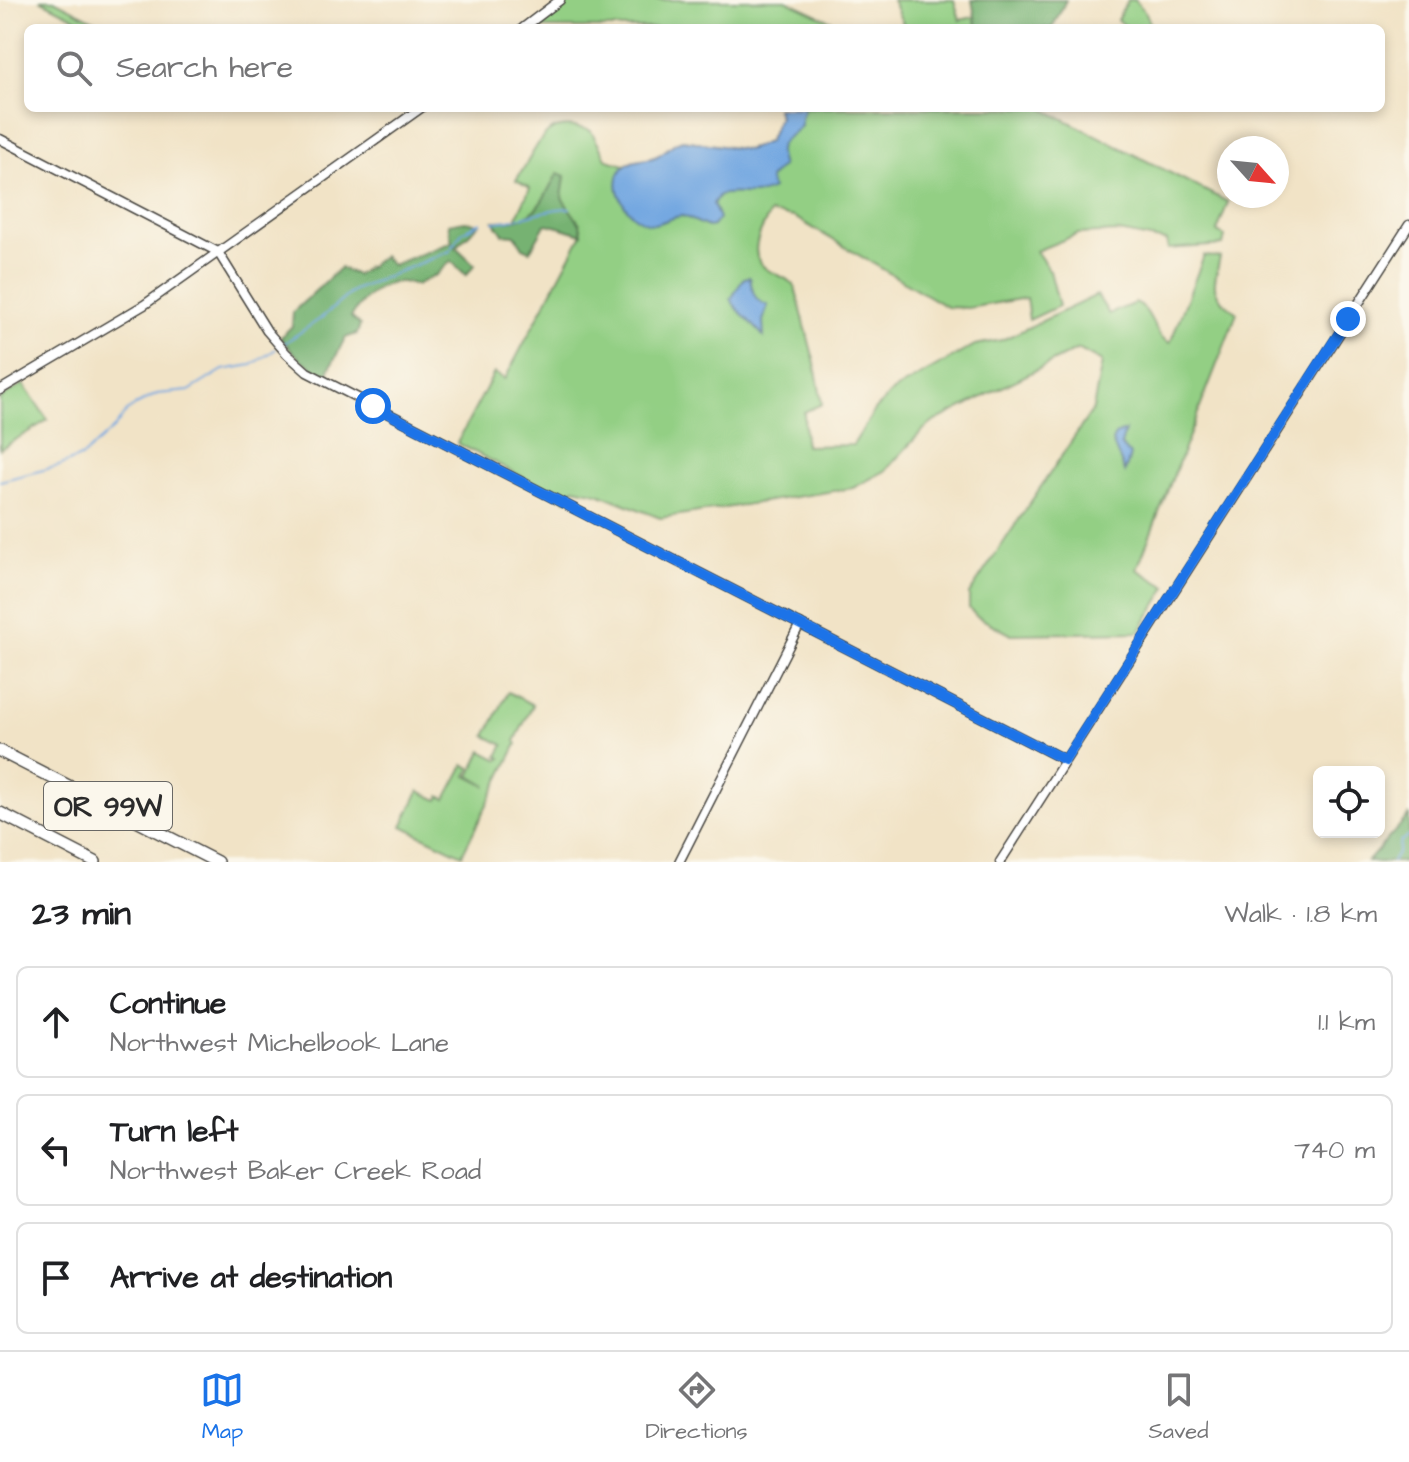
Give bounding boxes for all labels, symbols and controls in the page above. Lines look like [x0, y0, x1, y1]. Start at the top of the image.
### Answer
search box [24, 24, 1385, 112]
icon: search [52, 46, 96, 90]
text: Search here [116, 47, 293, 89]
north arrow [1217, 136, 1289, 208]
route end [1330, 301, 1366, 337]
route start [355, 388, 391, 424]
map controls [1313, 766, 1385, 838]
button: locate [1313, 766, 1385, 838]
road number: OR 99W [44, 782, 172, 830]
text: 23 min [32, 890, 131, 938]
text: Walk · 1.8 km [1224, 896, 1377, 932]
text: Continue [110, 983, 226, 1025]
icon: ahead [34, 1000, 78, 1044]
text: 1.1 km [1318, 1004, 1375, 1040]
text: Northwest Michelbook Lane [110, 1025, 449, 1061]
text: Turn left [110, 1111, 238, 1153]
icon: left [34, 1128, 78, 1172]
text: 740 m [1294, 1132, 1375, 1168]
text: Northwest Baker Creek Road [110, 1153, 481, 1189]
icon: arrive [34, 1256, 78, 1300]
text: Arrive at destination [110, 1257, 392, 1299]
tab: Map [200, 1368, 244, 1447]
tab: Directions [645, 1368, 748, 1447]
tab: Saved [1149, 1368, 1209, 1447]

